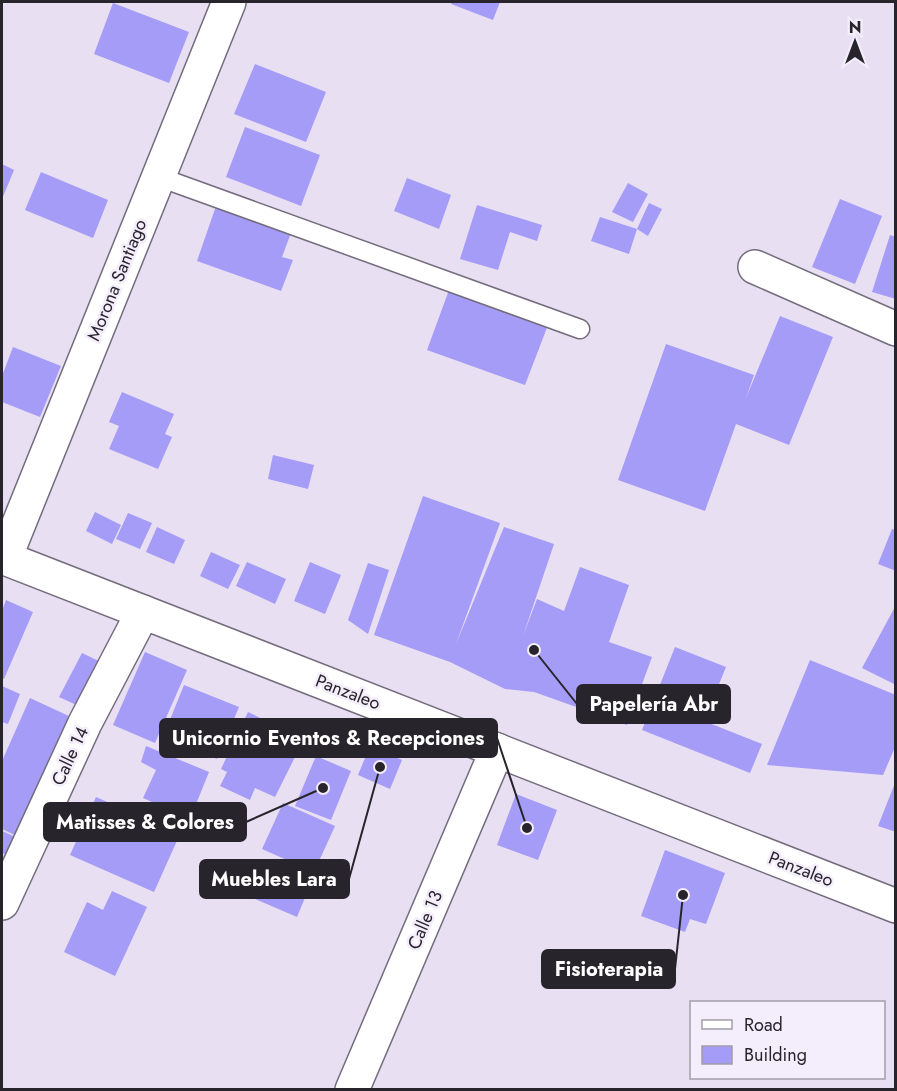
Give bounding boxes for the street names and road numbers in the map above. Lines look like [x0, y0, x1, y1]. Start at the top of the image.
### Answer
street label: Morona Santiago [81, 215, 153, 345]
street label: Panzaleo [312, 668, 384, 716]
street label: Calle 14 [45, 722, 95, 790]
street label: Panzaleo [765, 845, 837, 893]
street label: Calle 13 [401, 886, 449, 954]

